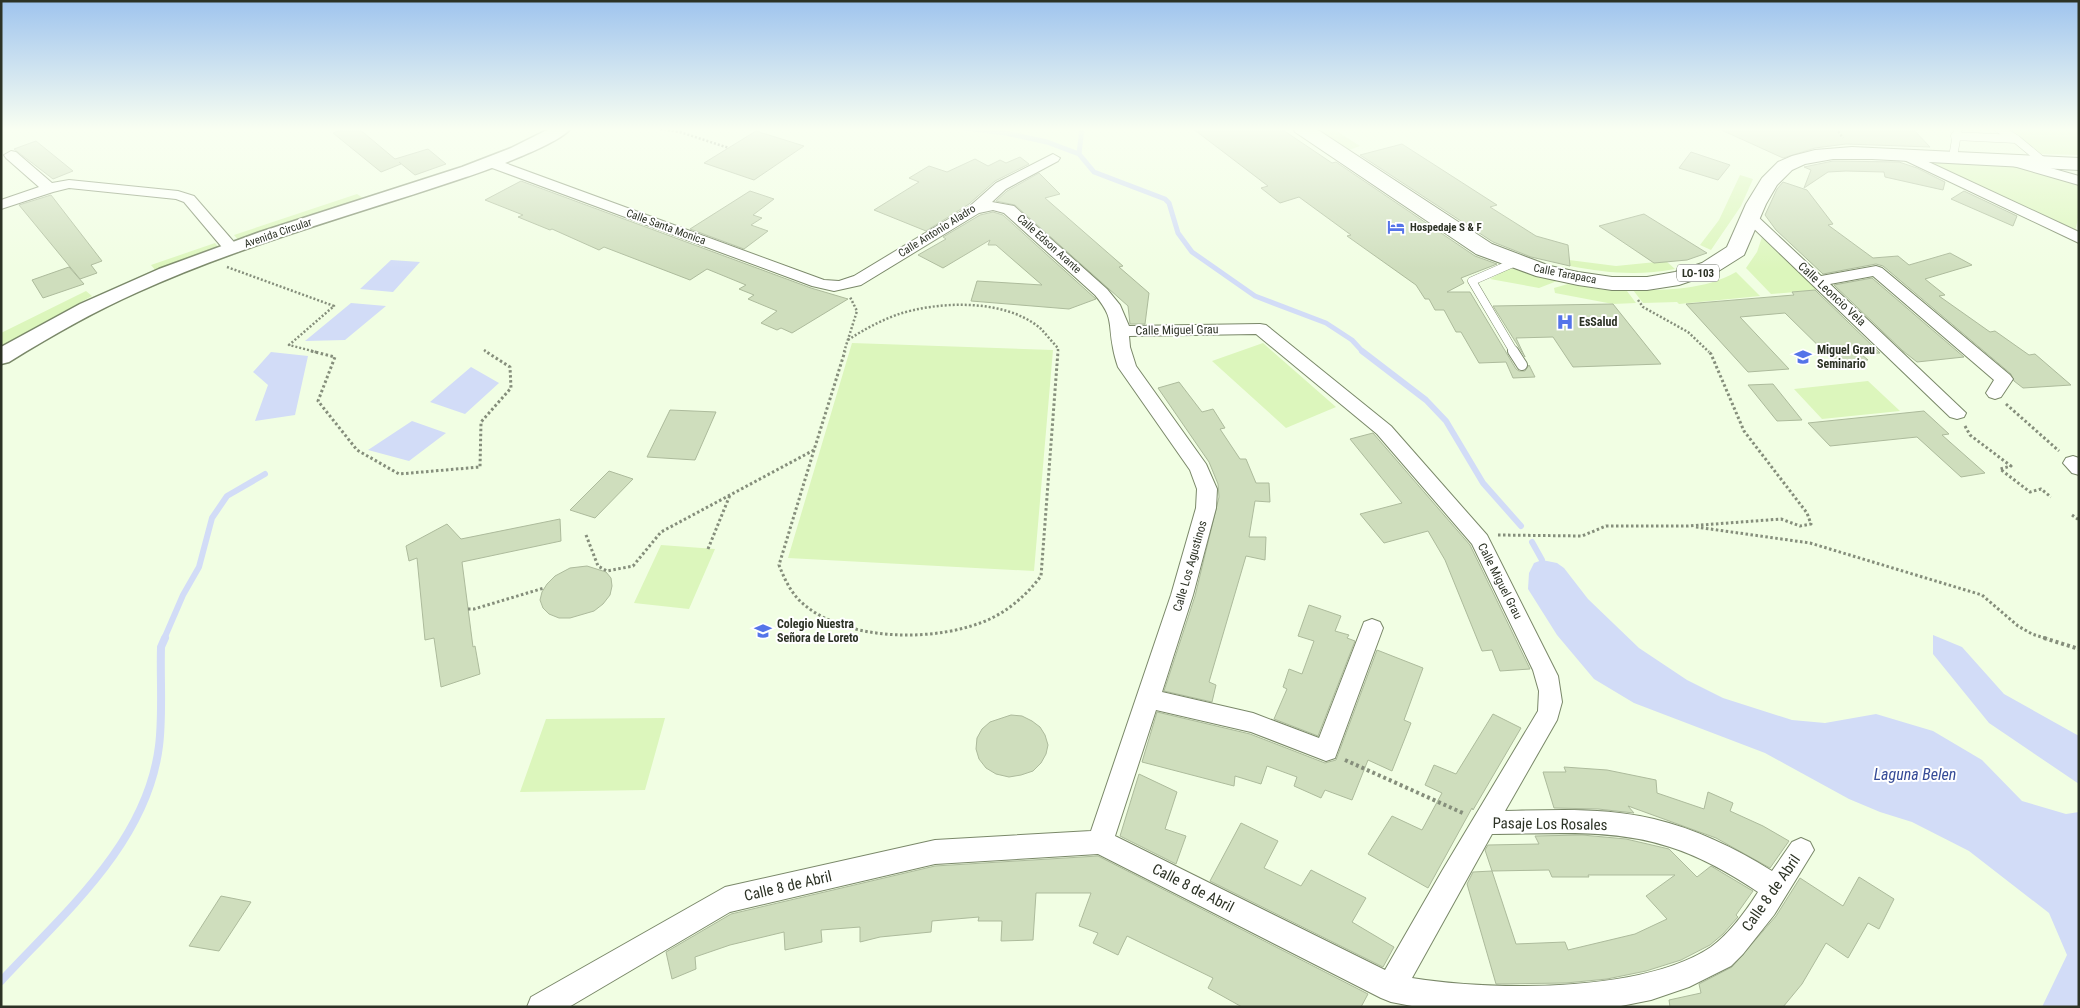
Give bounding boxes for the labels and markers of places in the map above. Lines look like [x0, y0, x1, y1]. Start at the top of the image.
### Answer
hotel icon: Hospedaje S & F [1386, 217, 1406, 237]
place label: Hospedaje S & F [1410, 221, 1482, 234]
hospital icon: EsSalud [1555, 312, 1575, 332]
place label: EsSalud [1579, 315, 1617, 329]
place label: Miguel Grau Seminario [1817, 343, 1875, 371]
school or university icon: Miguel Grau Seminario [1793, 347, 1813, 367]
place label: Colegio Nuestra Señora de Loreto [777, 617, 859, 645]
school or university icon: Colegio Nuestra Señora de Loreto [753, 621, 773, 641]

